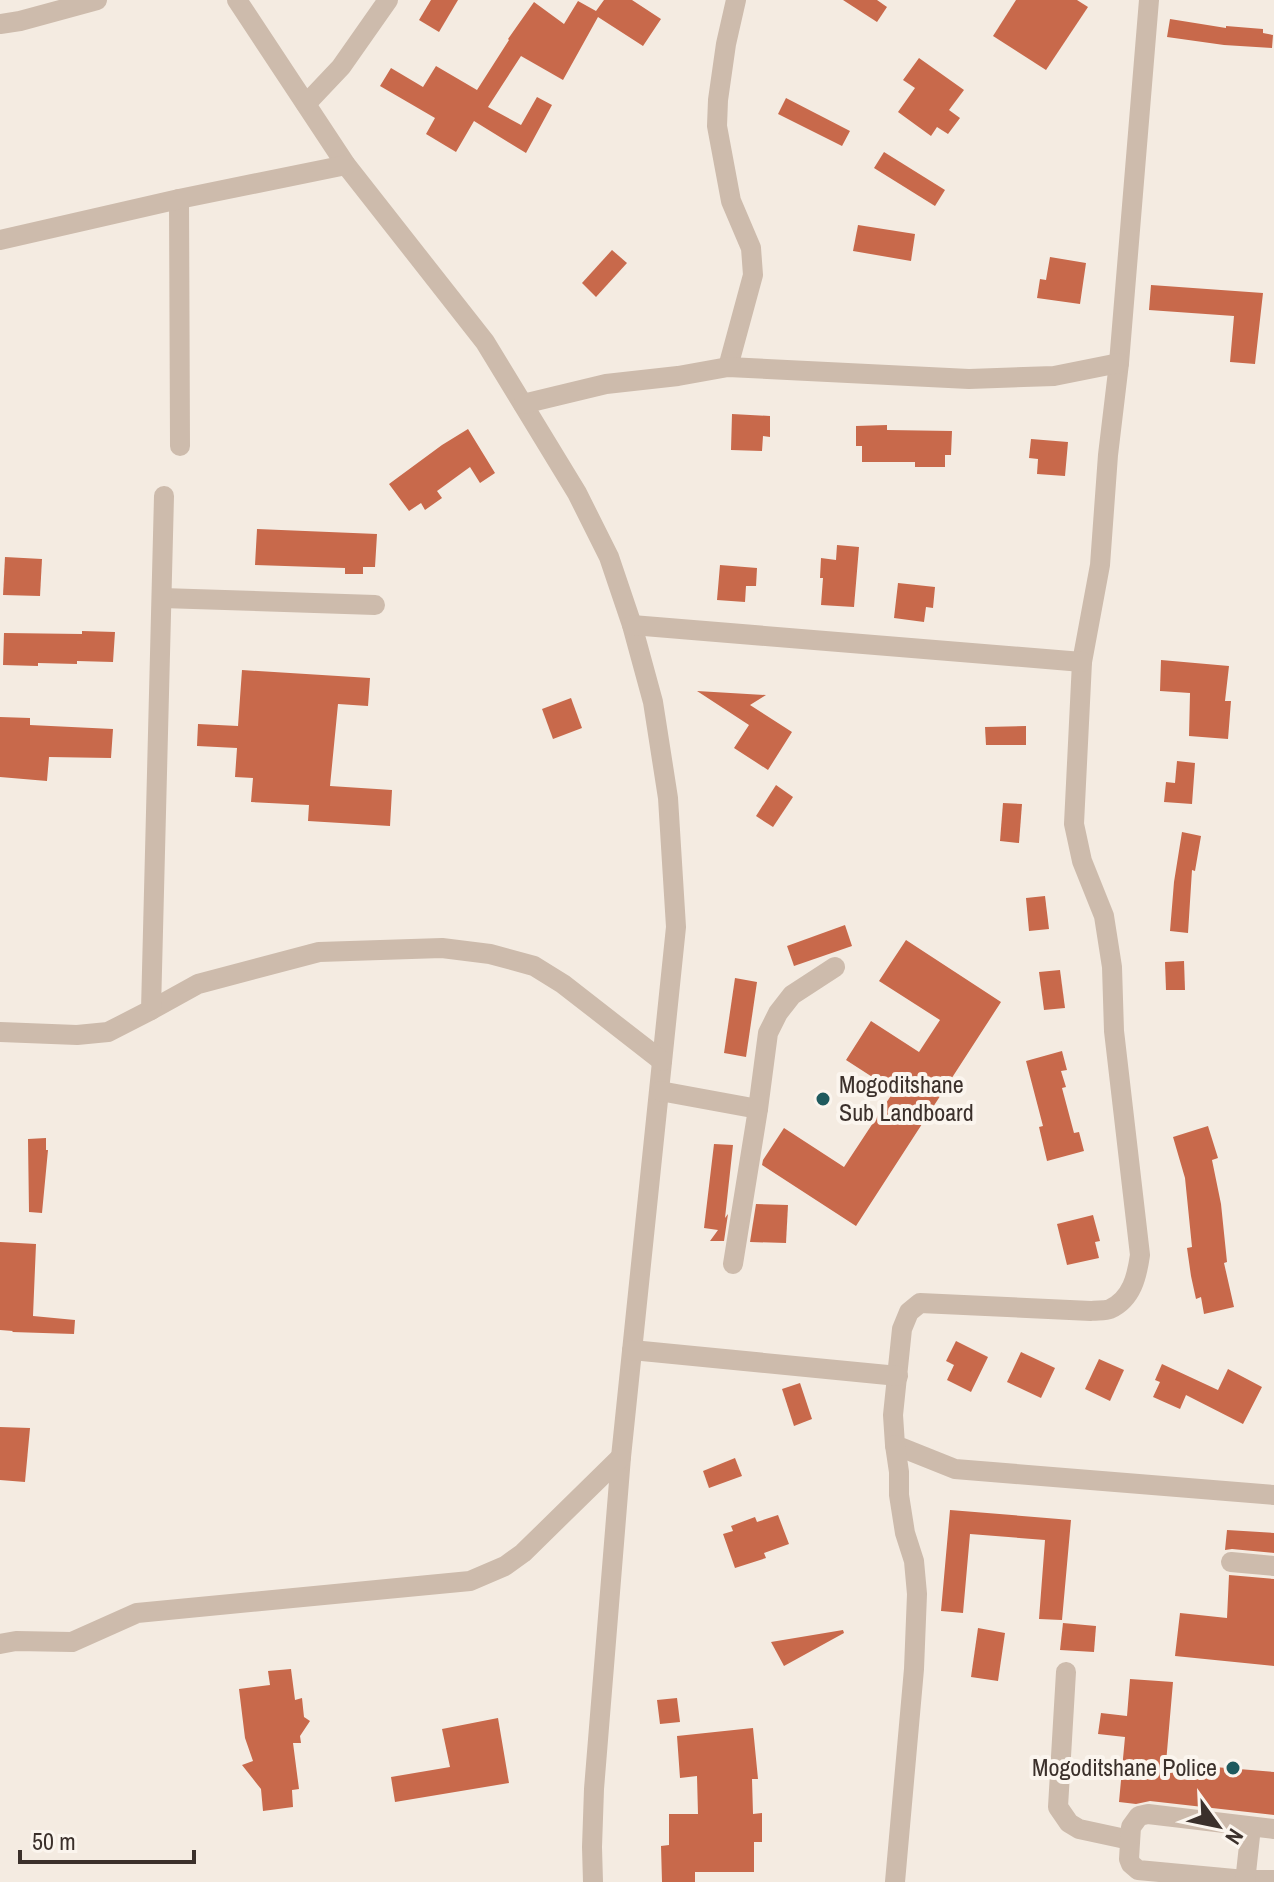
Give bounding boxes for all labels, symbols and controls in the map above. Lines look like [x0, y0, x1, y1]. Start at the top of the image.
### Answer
place label: Mogoditshane Sub Landboard [839, 1068, 974, 1128]
marker: Mogoditshane Sub Landboard [814, 1090, 832, 1108]
place label: Mogoditshane Police [1032, 1751, 1217, 1783]
marker: Mogoditshane Police [1224, 1759, 1242, 1777]
north arrow [1178, 1786, 1258, 1866]
scale bar [20, 1814, 194, 1864]
text: N [1219, 1823, 1251, 1851]
text: 50 m [32, 1825, 76, 1857]

